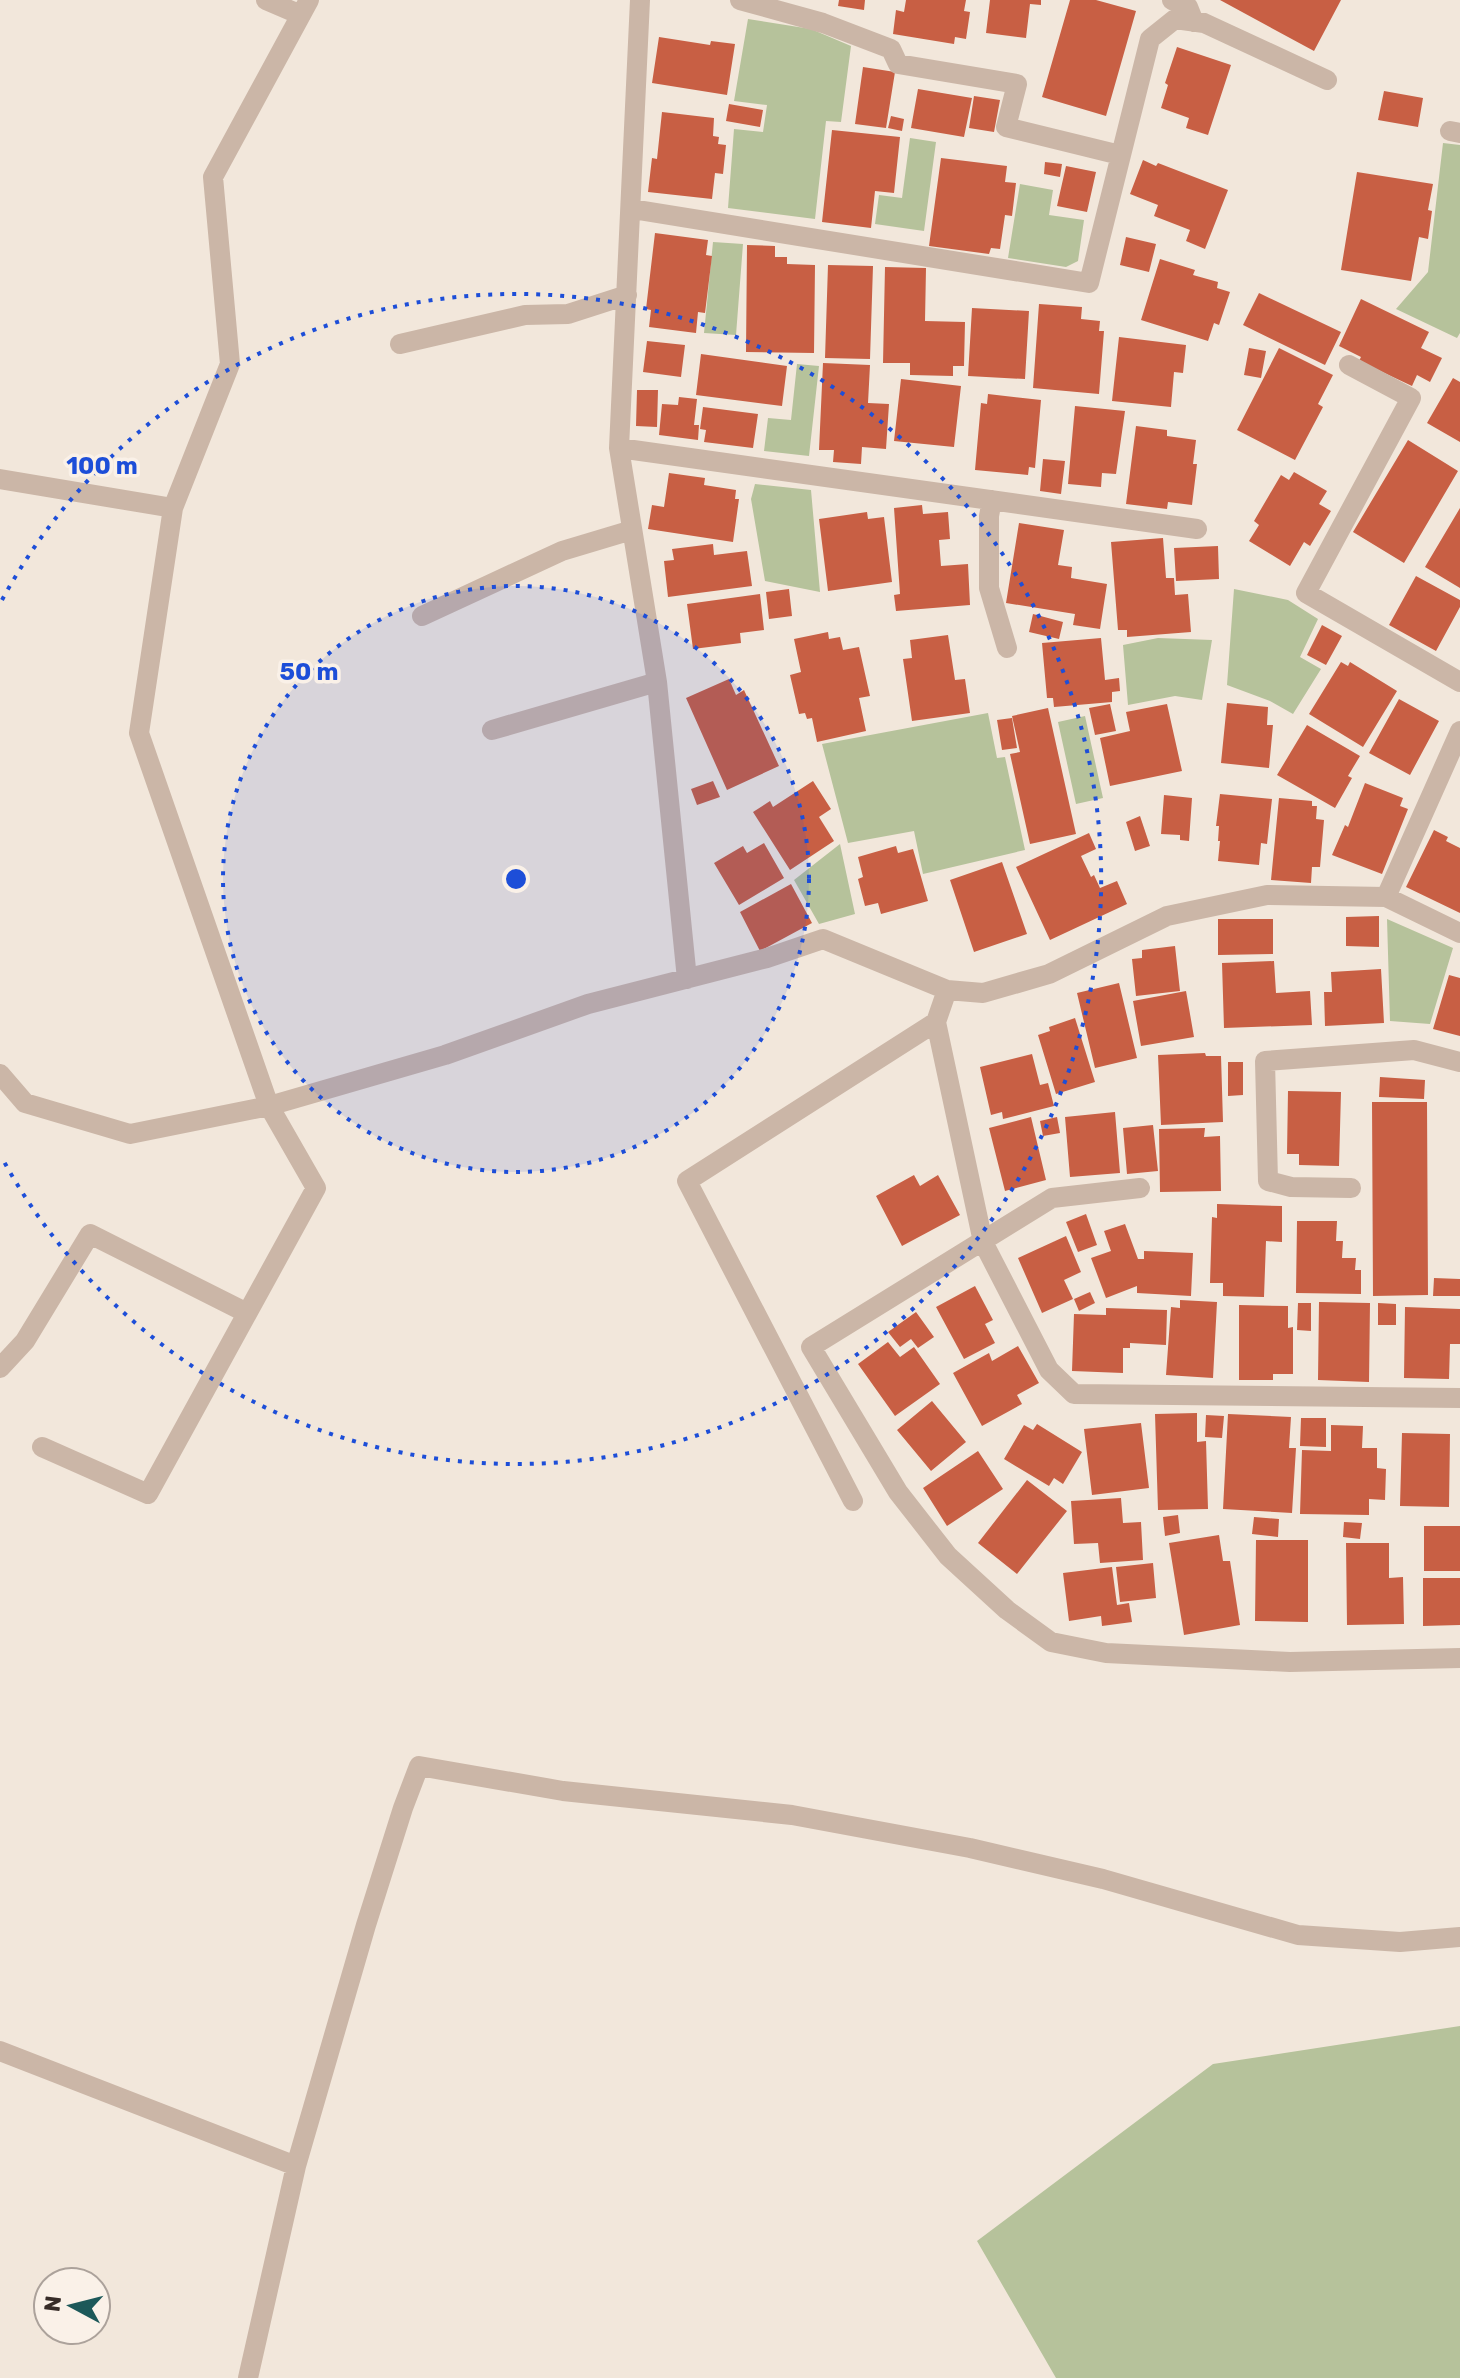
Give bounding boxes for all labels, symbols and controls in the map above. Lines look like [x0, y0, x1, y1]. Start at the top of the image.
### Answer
text: 100 m [66, 452, 138, 480]
text: 50 m [280, 658, 338, 686]
centre of rings [502, 865, 530, 893]
north arrow [32, 2266, 112, 2346]
text: N [38, 2294, 67, 2313]

